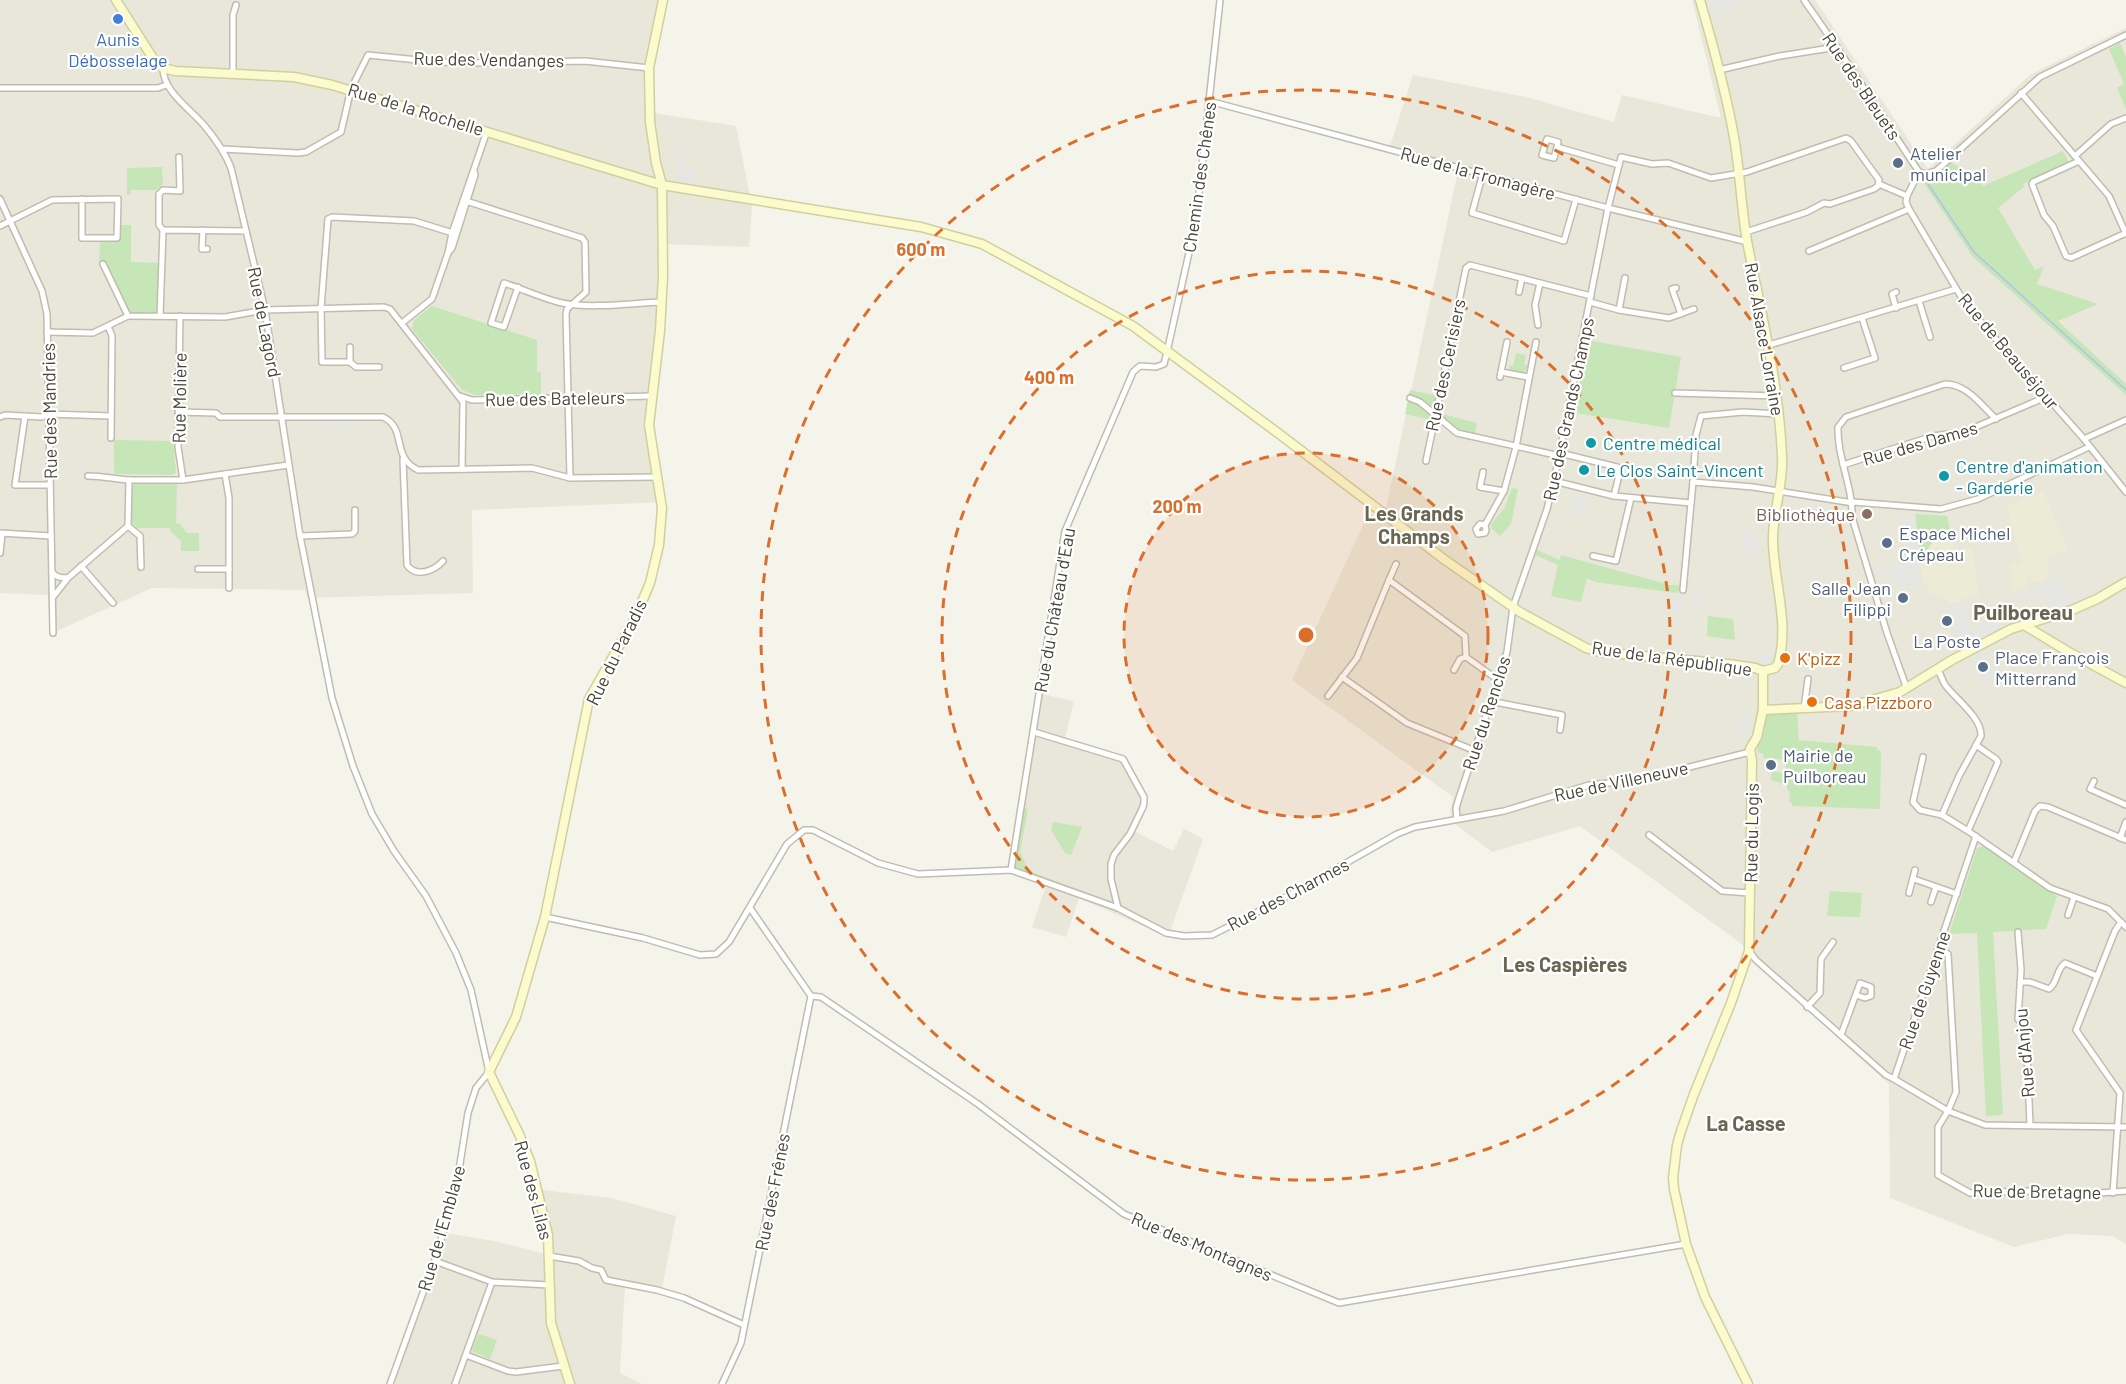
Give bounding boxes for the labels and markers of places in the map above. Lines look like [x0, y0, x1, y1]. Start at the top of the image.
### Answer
marker: Aunis Débosselage [111, 12, 125, 26]
place label: Aunis Débosselage [68, 28, 168, 71]
place label: Atelier municipal [1910, 142, 1986, 185]
marker: Atelier municipal [1891, 156, 1905, 170]
place label: Centre médical [1603, 432, 1721, 454]
marker: Centre médical [1584, 436, 1598, 450]
place label: Centre d'animation - Garderie [1956, 455, 2103, 498]
place label: Le Clos Saint-Vincent [1596, 459, 1764, 481]
marker: Le Clos Saint-Vincent [1577, 463, 1591, 477]
marker: Centre d'animation - Garderie [1937, 469, 1951, 483]
place label: Bibliothèque [1756, 503, 1855, 525]
marker: Bibliothèque [1860, 507, 1874, 521]
place label: Espace Michel Crépeau [1899, 522, 2010, 565]
marker: Espace Michel Crépeau [1880, 536, 1894, 550]
place label: Salle Jean Filippi [1811, 577, 1891, 620]
marker: Salle Jean Filippi [1896, 591, 1910, 605]
marker: La Poste [1940, 614, 1954, 628]
centre of rings [1296, 625, 1316, 645]
place label: La Poste [1913, 630, 1981, 652]
place label: Place François Mitterrand [1995, 646, 2109, 689]
place label: K'pizz [1797, 647, 1841, 669]
marker: K'pizz [1778, 651, 1792, 665]
marker: Place François Mitterrand [1976, 660, 1990, 674]
place label: Casa Pizzboro [1824, 691, 1933, 713]
marker: Casa Pizzboro [1805, 695, 1819, 709]
place label: Mairie de Puilboreau [1783, 744, 1866, 787]
marker: Mairie de Puilboreau [1764, 758, 1778, 772]

